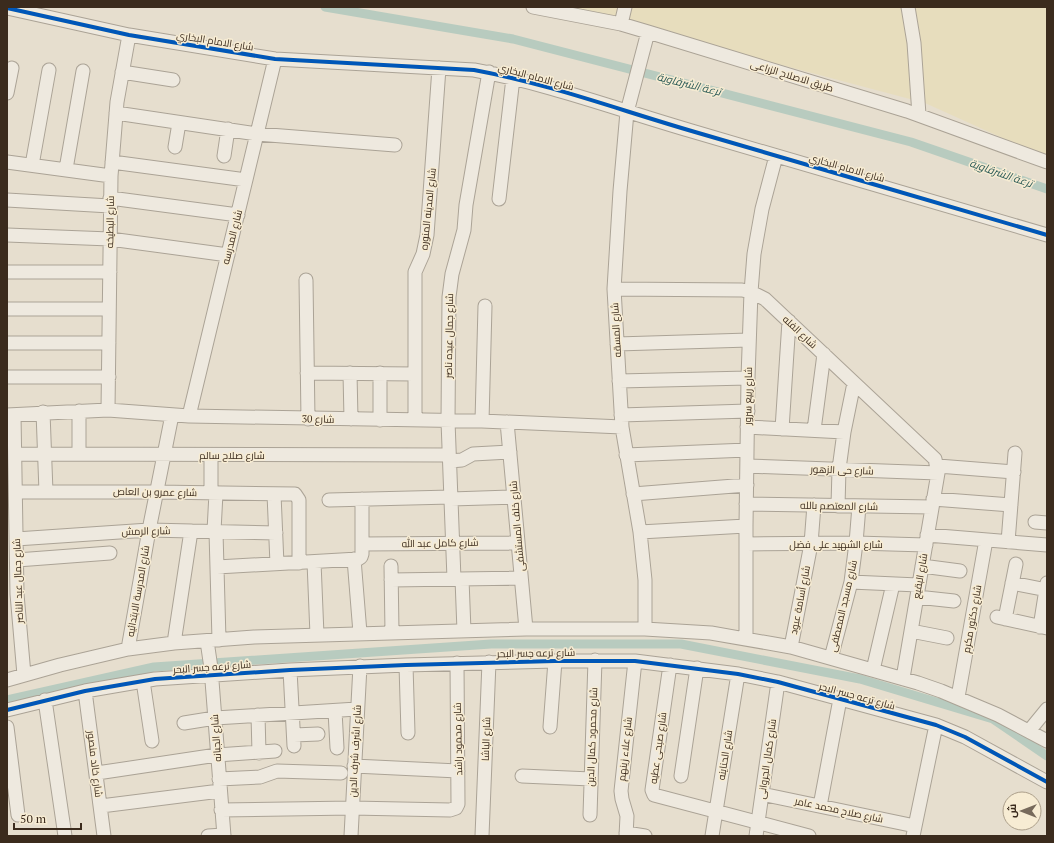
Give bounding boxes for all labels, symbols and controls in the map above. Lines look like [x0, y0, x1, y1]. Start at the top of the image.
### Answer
street label: شارع الامام البخاري [175, 28, 255, 55]
street label: طريق الاصلاح الزراعى [749, 57, 835, 95]
street label: شارع الامام البخاري [496, 61, 575, 94]
water label: ترعة الشرقاوية [655, 69, 724, 99]
street label: شارع الامام البخاري [807, 151, 886, 186]
water label: ترعة الشرقاوية [968, 156, 1036, 191]
street label: شارع المدينه المنوره [417, 167, 439, 251]
street label: شارع البطيخه [103, 196, 117, 248]
street label: شارع المدرسه [219, 208, 245, 266]
street label: شارع جمال عبده ناصر [442, 293, 456, 380]
street label: شارع المسقه [608, 302, 624, 358]
street label: شارع الفله [780, 313, 820, 351]
street label: شارع ربيع سرور [741, 367, 755, 426]
street label: شارع 30 [302, 412, 334, 426]
street label: شارع صلاح سالم [199, 449, 265, 463]
street label: شارع حى الزهور [809, 462, 874, 478]
street label: شارع خلف المستشفى [507, 480, 527, 572]
street label: شارع عمرو بن العاص [113, 485, 197, 499]
street label: شارع المعتصم بالله [800, 499, 878, 514]
street label: شارع الرمش [121, 524, 171, 538]
street label: شارع كامل عبد الله [402, 535, 478, 550]
street label: شارع جمال عبد الناصر [10, 538, 26, 625]
street label: شارع الشهيد على فضل [789, 538, 883, 551]
street label: شارع المدرسة الابتدائيه [124, 544, 152, 638]
street label: شارع البقيع [910, 552, 930, 600]
street label: شارع مسجد المصطفى [826, 559, 860, 653]
street label: شارع أسامة عبود [787, 564, 813, 636]
street label: شارع دكتور مكرم [960, 584, 985, 654]
street label: شارع ترعه جسر البحر [496, 646, 575, 660]
street label: شارع ترعه جسر البحر [171, 658, 252, 676]
street label: شارع ترعه جسر البحر [816, 679, 897, 712]
street label: شارع محمود كمال الدين [584, 687, 600, 787]
street label: شارع محمود راشد [451, 702, 465, 776]
street label: شارع اشرف شرف الدين [346, 704, 364, 798]
street label: شارع صبحى عطيه [647, 711, 669, 785]
street label: شارع الجبانه [208, 714, 224, 762]
street label: شارع علاء زينهم [615, 716, 636, 782]
street label: شارع الباشا [479, 717, 493, 761]
street label: شارع كمال الجروانى [755, 718, 779, 800]
street label: شارع خالد منصور [84, 729, 106, 798]
street label: شارع الحناينه [715, 729, 735, 781]
north arrow [1002, 791, 1042, 831]
street label: شارع صلاح محمد عامر [793, 794, 884, 826]
text: ش [1005, 804, 1019, 818]
scale bar [14, 805, 81, 831]
text: 50 m [20, 811, 47, 826]

